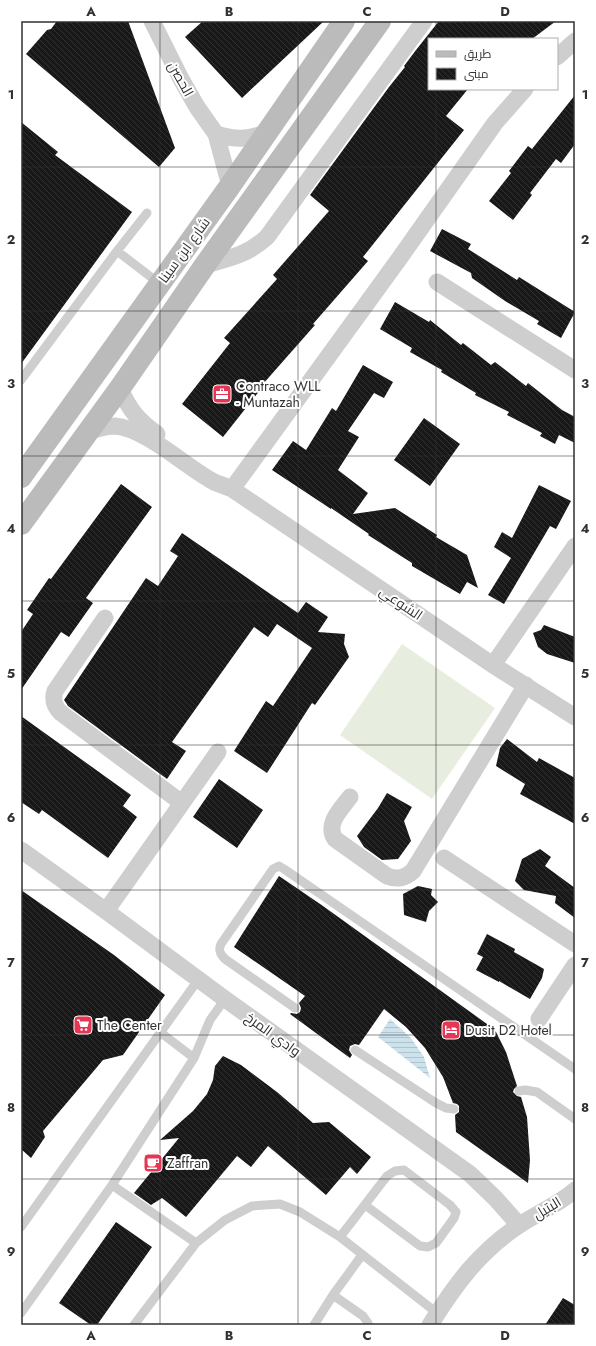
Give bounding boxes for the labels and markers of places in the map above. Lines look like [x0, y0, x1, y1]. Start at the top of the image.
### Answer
place label: Contraco WLL - Muntazah [236, 376, 321, 412]
office icon: Contraco WLL - Muntazah [211, 383, 233, 405]
supermarket icon: The Center [72, 1014, 94, 1036]
place label: The Center [97, 1015, 162, 1035]
hotel icon: Dusit D2 Hotel [440, 1019, 462, 1041]
place label: Dusit D2 Hotel [465, 1020, 552, 1040]
cafe icon: Zaffran [142, 1152, 164, 1174]
place label: Zaffran [167, 1153, 208, 1173]

